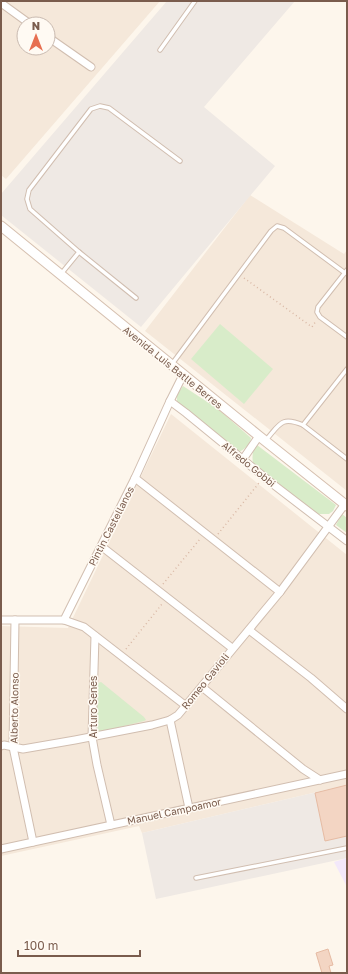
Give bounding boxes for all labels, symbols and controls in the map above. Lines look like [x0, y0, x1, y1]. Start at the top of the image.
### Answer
north arrow [16, 16, 56, 56]
text: N [32, 19, 40, 32]
street label: Avenida Luis Batlle Berres [121, 323, 225, 411]
street label: Alfredo Gobbi [220, 439, 278, 489]
street label: Pintin Castellanos [86, 484, 136, 568]
street label: Romeo Gavioli [179, 651, 231, 711]
street label: Alberto Alonso [7, 672, 21, 744]
street label: Arturo Senes [87, 676, 99, 738]
street label: Manuel Campoamor [126, 795, 222, 827]
scale bar [18, 932, 140, 958]
text: 100 m [24, 938, 58, 953]

